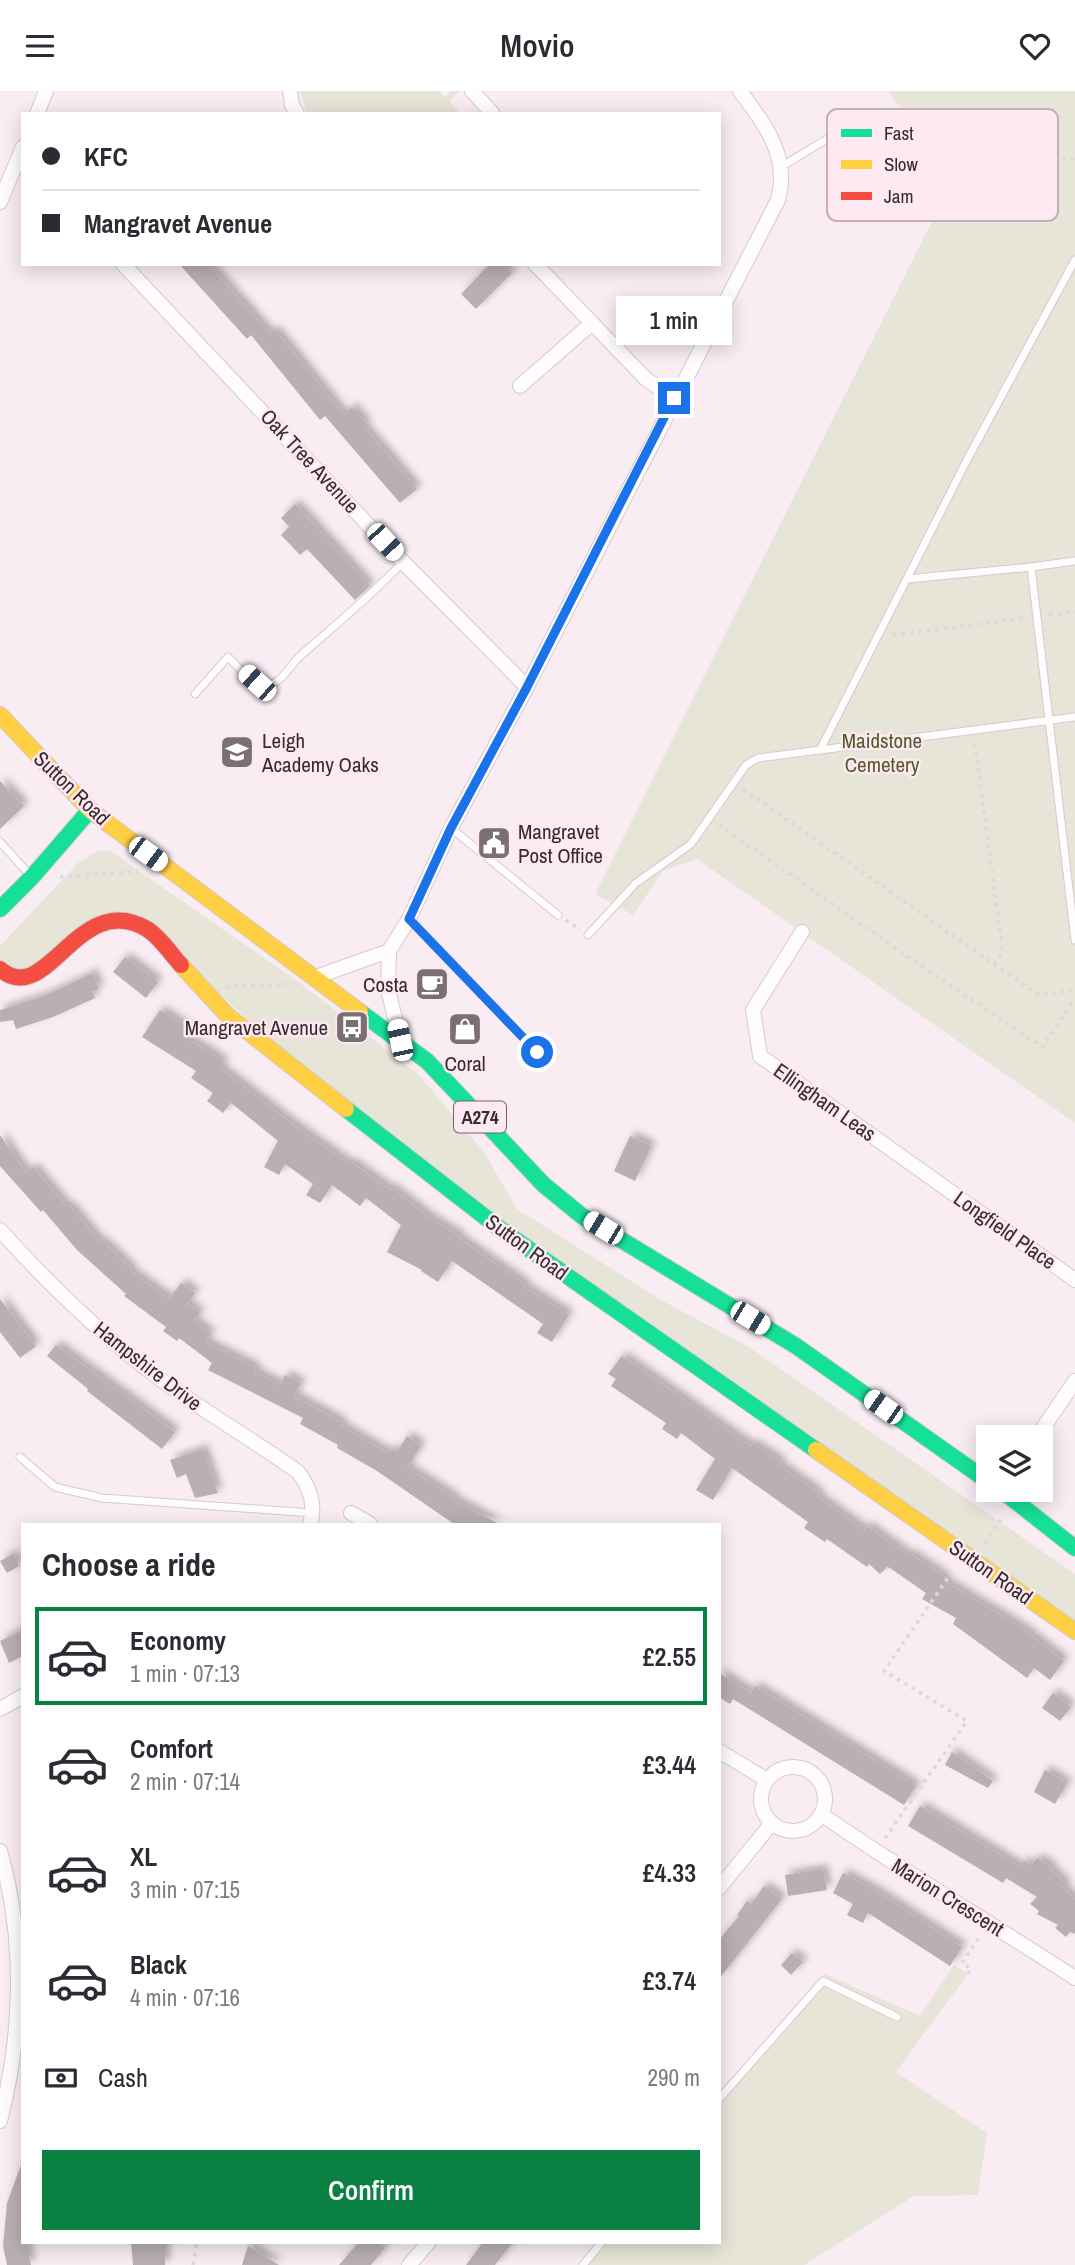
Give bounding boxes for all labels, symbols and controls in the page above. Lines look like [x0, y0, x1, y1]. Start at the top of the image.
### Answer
text: Movio [500, 24, 575, 67]
icon: menu [21, 27, 59, 65]
icon: heart [1016, 27, 1054, 65]
legend [827, 109, 1058, 221]
text: Fast [884, 120, 914, 146]
text: KFC [84, 139, 128, 174]
text: Slow [884, 151, 919, 177]
text: Jam [884, 183, 913, 209]
text: Mangravet Avenue [84, 206, 272, 241]
callout: 1 min [616, 296, 732, 345]
text: 1 min [650, 305, 698, 336]
route end [658, 382, 690, 414]
street label: Oak Tree Avenue [254, 403, 366, 519]
car [363, 519, 408, 565]
car [235, 661, 280, 705]
place label: Leigh Academy Oaks [261, 726, 379, 779]
park label: Maidstone Cemetery [842, 726, 922, 779]
school or university icon: Leigh Academy Oaks [218, 733, 256, 771]
street label: Sutton Road [27, 744, 117, 832]
place label: Mangravet Post Office [518, 817, 603, 870]
public building icon: Mangravet Post Office [475, 824, 513, 862]
car [125, 833, 172, 875]
cafe icon: Costa [413, 965, 451, 1003]
place label: Costa [363, 970, 408, 999]
bus stop icon: Mangravet Avenue [333, 1008, 371, 1046]
shop icon: Coral [446, 1010, 484, 1048]
place label: Mangravet Avenue [185, 1013, 328, 1042]
car [386, 1017, 415, 1063]
route start [521, 1036, 553, 1068]
place label: Coral [444, 1049, 486, 1078]
street label: Ellingham Leas [768, 1056, 882, 1148]
road number: A274 [454, 1101, 506, 1133]
street label: Longfield Place [948, 1184, 1062, 1276]
street label: Sutton Road [480, 1207, 574, 1287]
car [580, 1208, 627, 1248]
car [727, 1298, 774, 1338]
street label: Hampshire Drive [88, 1315, 208, 1417]
car [860, 1386, 907, 1428]
map controls [976, 1425, 1053, 1502]
button: layers [976, 1425, 1053, 1502]
street label: Sutton Road [943, 1533, 1039, 1611]
text: Choose a ride [42, 1543, 216, 1586]
text: Economy [130, 1623, 226, 1658]
icon: car [46, 1625, 109, 1688]
text: £2.55 [643, 1639, 696, 1674]
text: 1 min · 07:13 [130, 1658, 240, 1689]
text: Comfort [130, 1731, 213, 1766]
icon: car [46, 1733, 109, 1796]
text: £3.44 [643, 1747, 696, 1782]
text: 2 min · 07:14 [130, 1766, 240, 1797]
text: XL [130, 1839, 157, 1874]
icon: car [46, 1841, 109, 1904]
street label: Marion Crescent [886, 1851, 1010, 1943]
text: £4.33 [643, 1855, 696, 1890]
text: 3 min · 07:15 [130, 1874, 240, 1905]
text: Black [130, 1947, 187, 1982]
icon: car [46, 1949, 109, 2012]
text: £3.74 [643, 1963, 696, 1998]
text: 4 min · 07:16 [130, 1982, 240, 2013]
icon: cash [42, 2059, 80, 2097]
text: Cash [98, 2060, 148, 2095]
text: 290 m [648, 2062, 700, 2093]
button: Confirm [42, 2150, 700, 2230]

